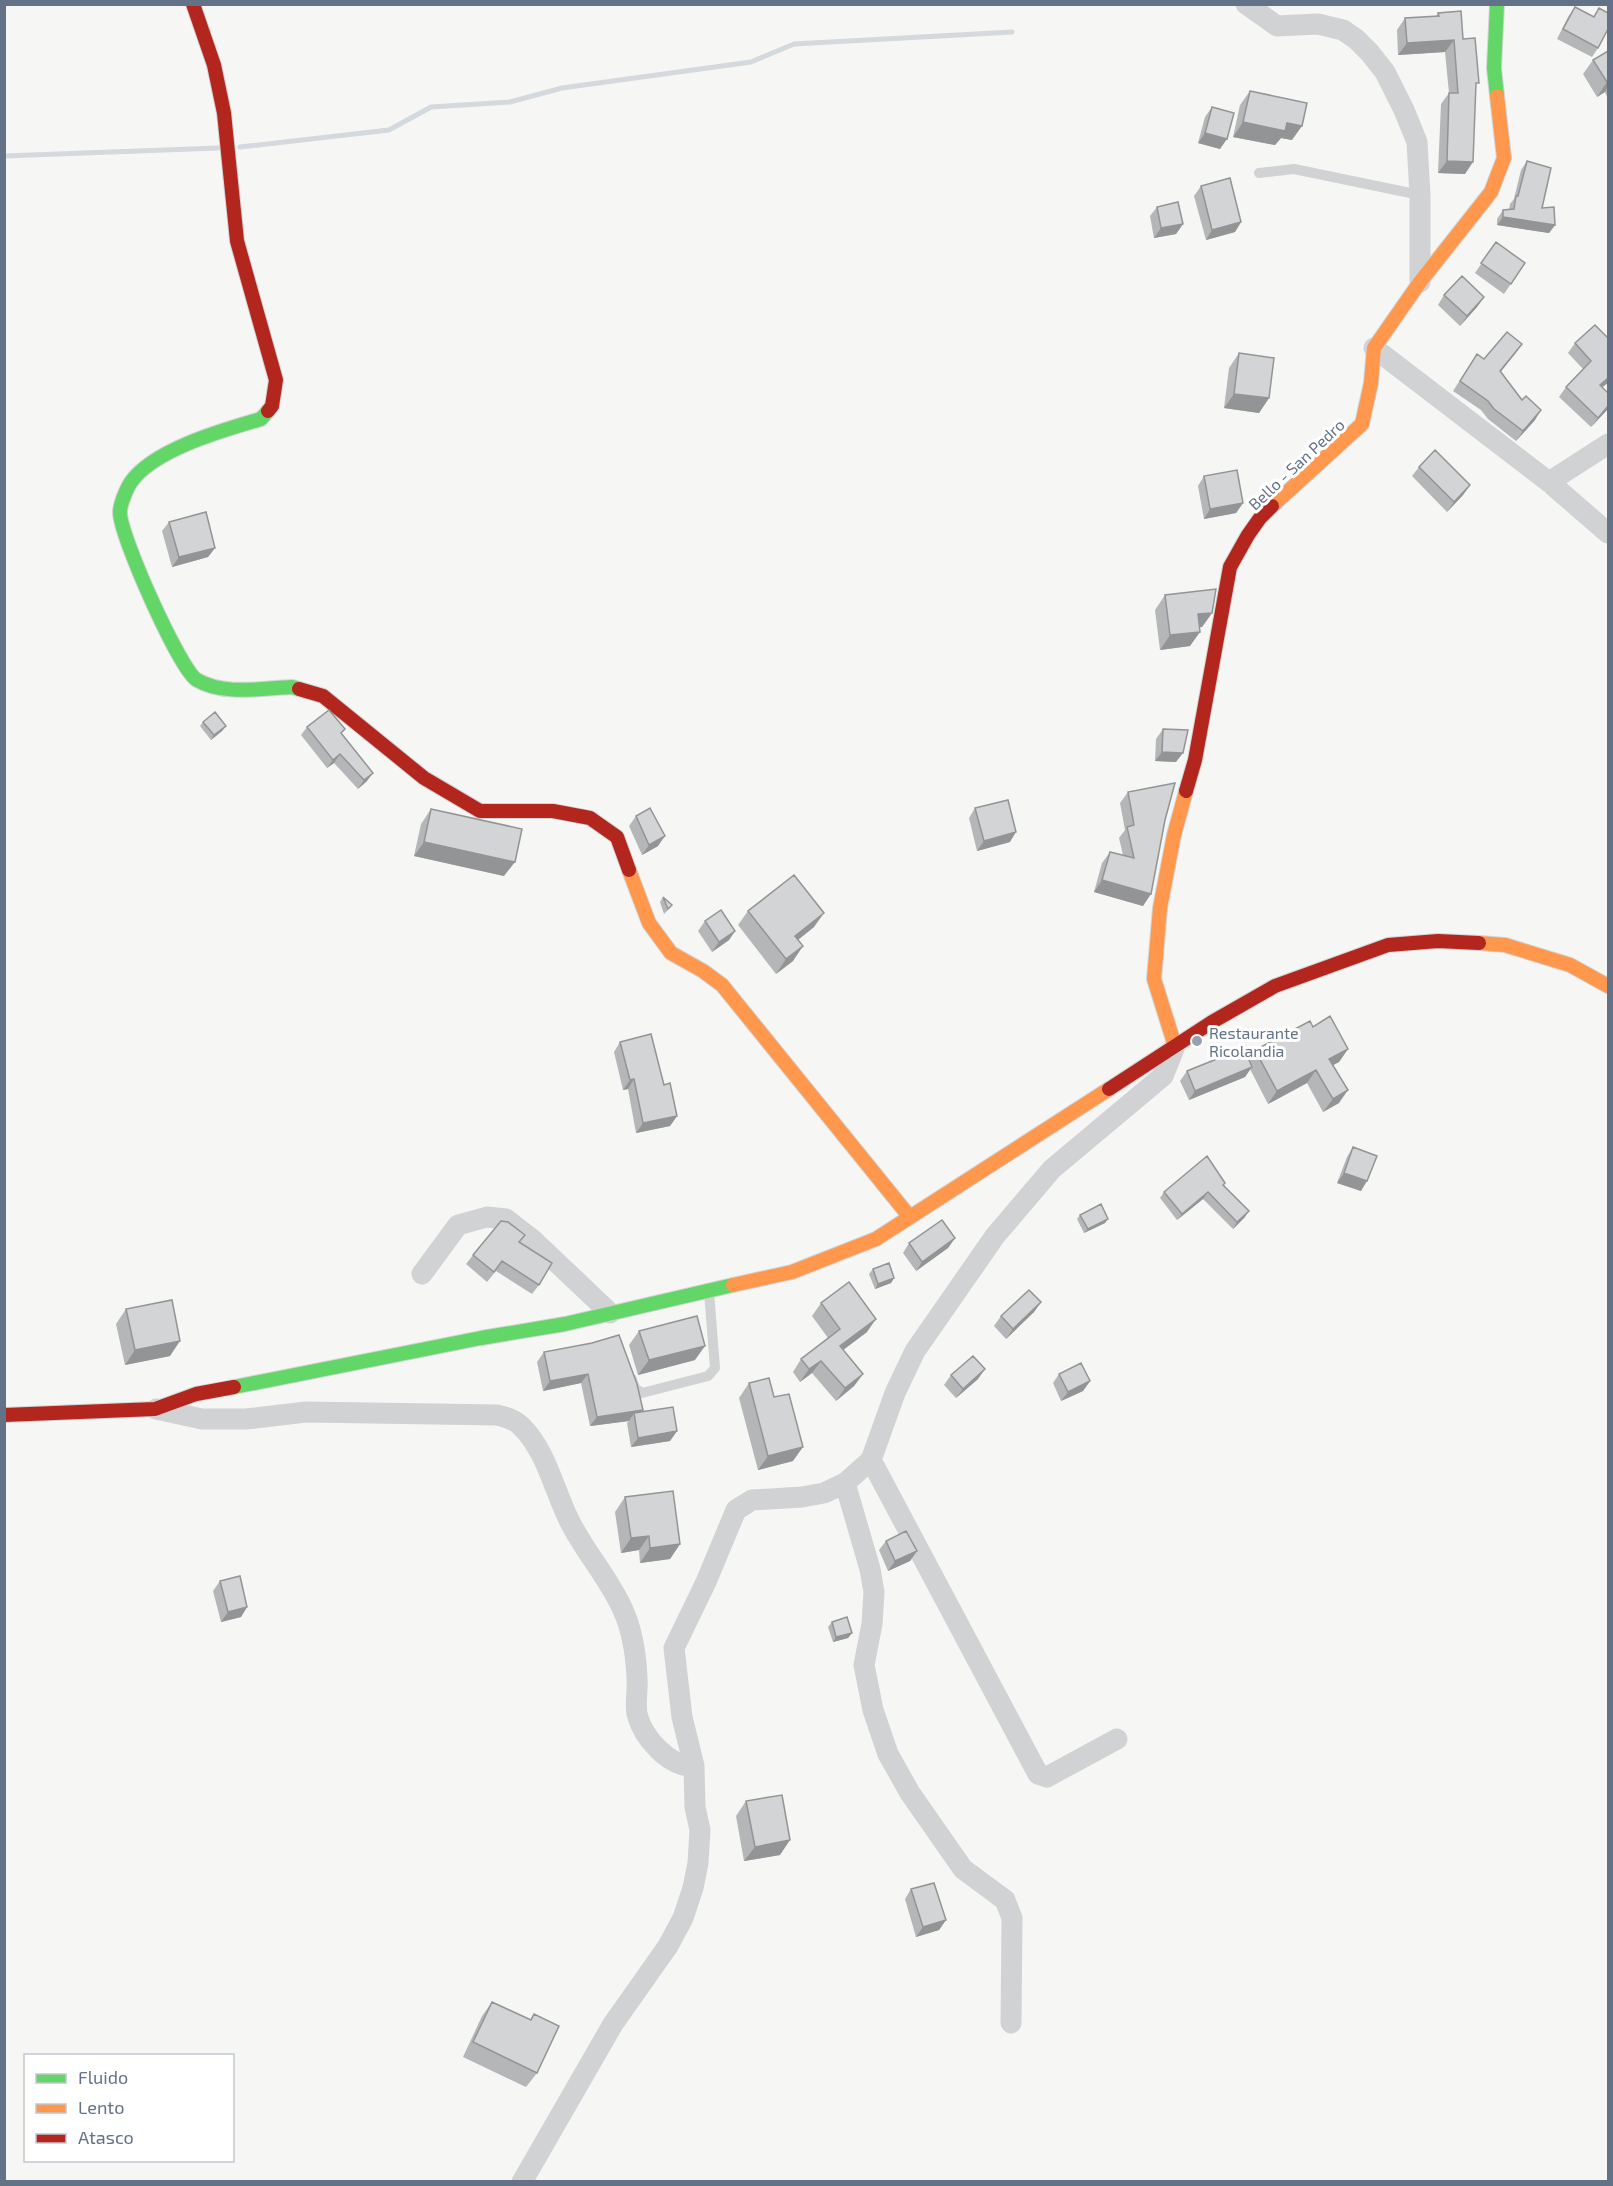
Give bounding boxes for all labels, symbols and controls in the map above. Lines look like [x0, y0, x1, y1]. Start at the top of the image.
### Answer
street label: Bello - San Pedro [1244, 415, 1348, 513]
place label: Restaurante Ricolandia [1209, 1023, 1299, 1060]
marker: Restaurante Ricolandia [1190, 1034, 1204, 1048]
legend [24, 2054, 234, 2162]
text: Fluido [78, 2066, 128, 2088]
text: Lento [78, 2096, 124, 2118]
text: Atasco [78, 2126, 134, 2148]

